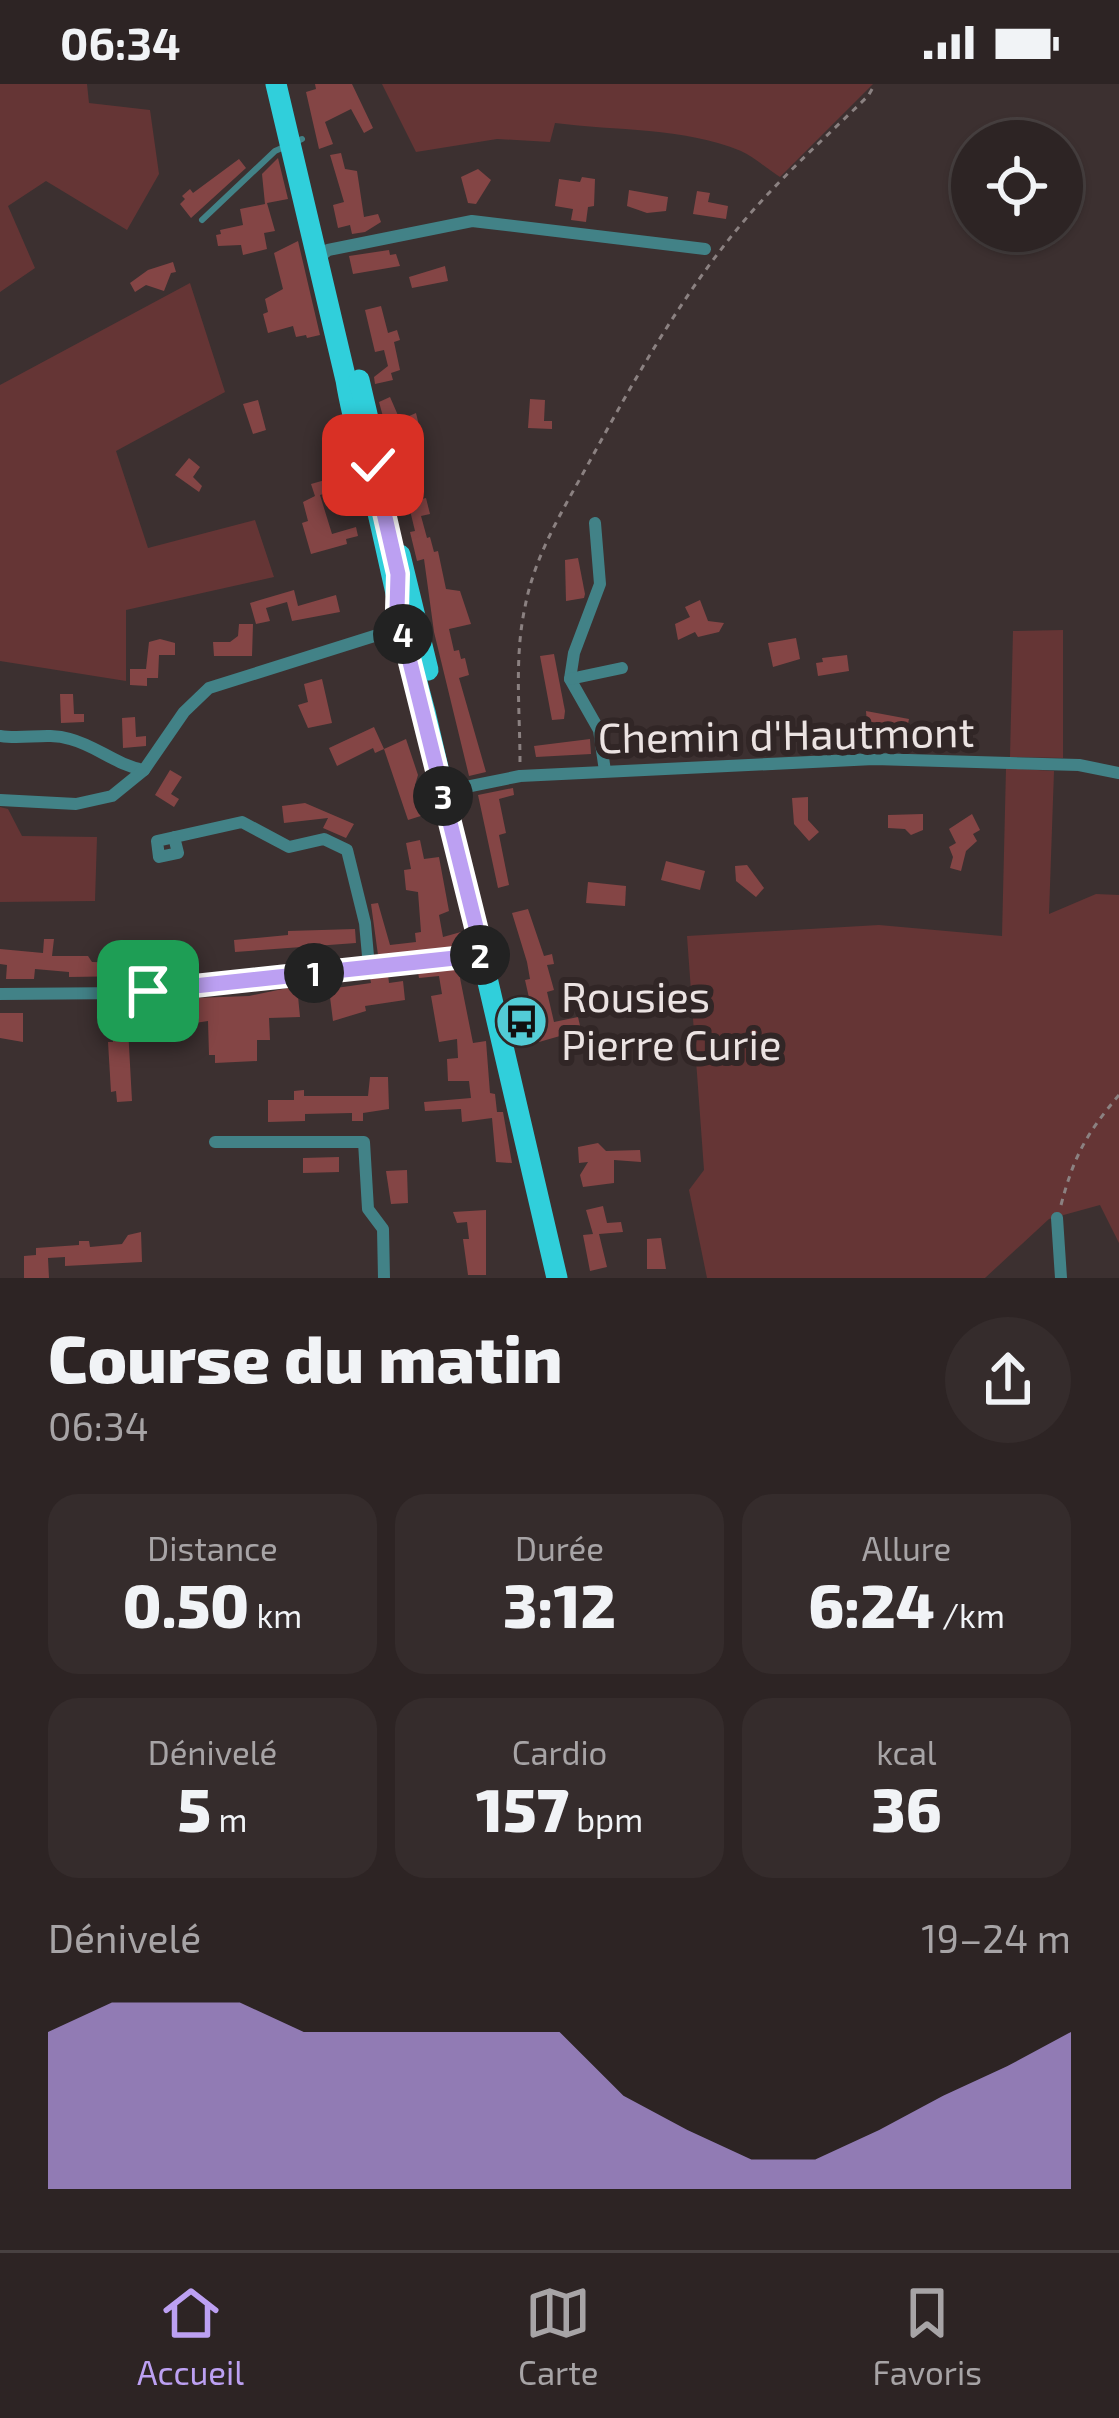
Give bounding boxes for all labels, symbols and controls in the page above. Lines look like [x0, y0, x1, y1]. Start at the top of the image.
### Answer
text: 06:34 [60, 15, 181, 69]
map controls [951, 120, 1083, 252]
button: locate [951, 120, 1083, 252]
pin [322, 414, 424, 516]
icon: check [340, 432, 406, 498]
pin: 4 [373, 604, 433, 664]
text: 4 [392, 614, 414, 654]
street label: Chemin d'Hautmont [597, 705, 975, 761]
pin: 3 [413, 766, 473, 826]
text: 3 [434, 776, 452, 816]
pin: 2 [450, 925, 510, 985]
text: 2 [470, 935, 490, 975]
pin [97, 940, 199, 1042]
pin: 1 [284, 943, 344, 1003]
text: 1 [307, 953, 321, 993]
icon: arrive [115, 958, 181, 1024]
place label: Rousies Pierre Curie [561, 970, 782, 1068]
bus stop icon: Rousies Pierre Curie [494, 993, 550, 1049]
text: Course du matin [48, 1317, 563, 1396]
button: share [945, 1317, 1071, 1443]
text: 06:34 [48, 1402, 149, 1449]
text: Distance [147, 1528, 278, 1568]
text: Durée [515, 1528, 604, 1568]
text: Allure [862, 1528, 951, 1568]
text: 0.50 [123, 1568, 249, 1640]
text: 3:12 [503, 1568, 616, 1640]
text: 6:24 [808, 1568, 935, 1640]
text: km [249, 1595, 302, 1635]
text: /km [935, 1595, 1005, 1635]
text: Dénivelé [148, 1732, 277, 1772]
text: Cardio [512, 1732, 607, 1772]
text: kcal [876, 1732, 937, 1772]
text: 5 [178, 1772, 211, 1844]
text: 157 [476, 1772, 569, 1844]
text: 36 [871, 1772, 942, 1844]
text: m [211, 1799, 247, 1839]
text: bpm [569, 1799, 643, 1839]
text: Dénivelé [48, 1914, 201, 1961]
text: 19–24 m [921, 1914, 1071, 1961]
tab: Accueil [137, 2280, 244, 2392]
tab: Carte [518, 2280, 599, 2392]
tab: Favoris [873, 2280, 982, 2392]

